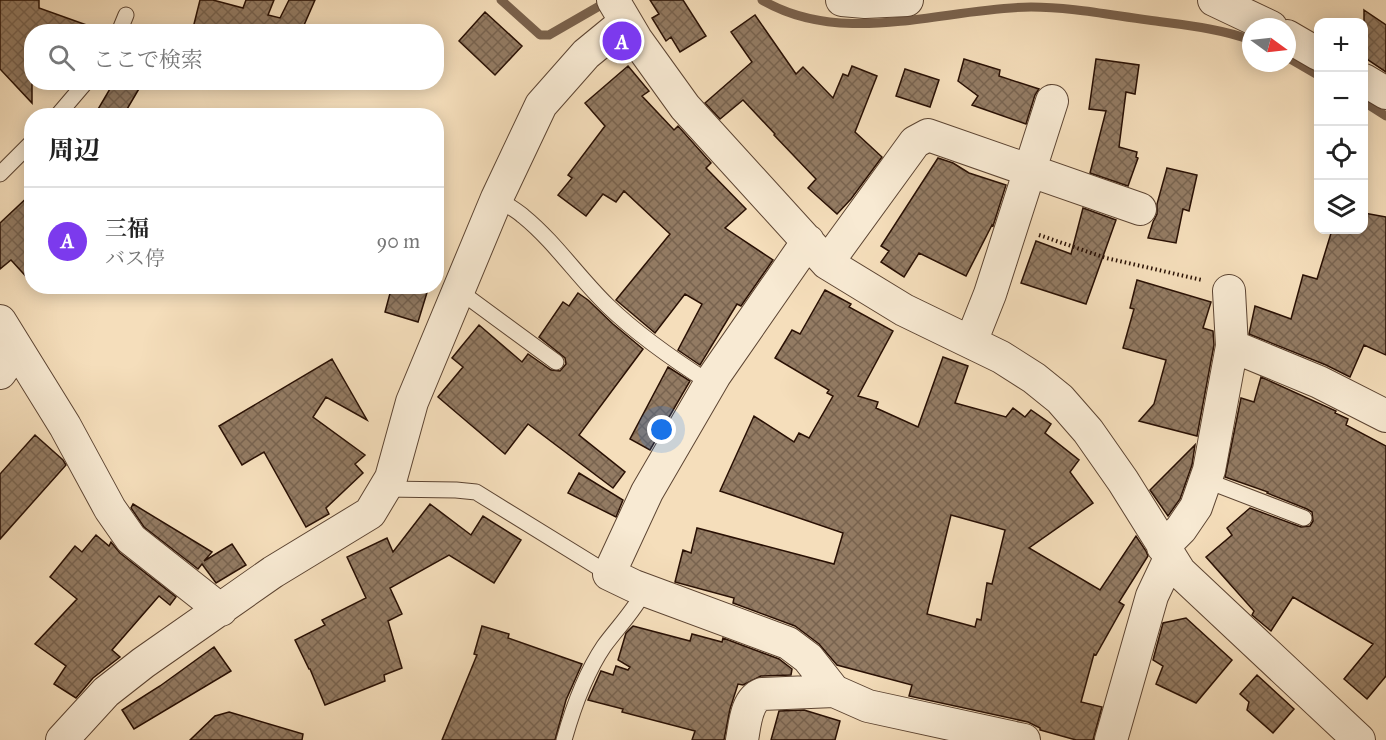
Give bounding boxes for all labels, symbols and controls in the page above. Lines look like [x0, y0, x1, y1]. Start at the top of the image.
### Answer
pin: A [602, 18, 642, 63]
north arrow [1242, 18, 1296, 72]
map controls [1314, 18, 1368, 234]
button: + [1314, 18, 1368, 72]
search box [24, 24, 444, 90]
icon: search [45, 41, 78, 74]
text: ここで検索 [93, 46, 203, 73]
button: − [1314, 72, 1368, 126]
button: locate [1314, 126, 1368, 180]
text: 周辺 [48, 134, 100, 166]
button: layers [1314, 180, 1368, 234]
text: 三福 [105, 215, 149, 242]
text: A [61, 229, 74, 253]
text: 90 m [377, 229, 420, 253]
text: バス停 [105, 246, 165, 270]
your location [647, 415, 676, 444]

